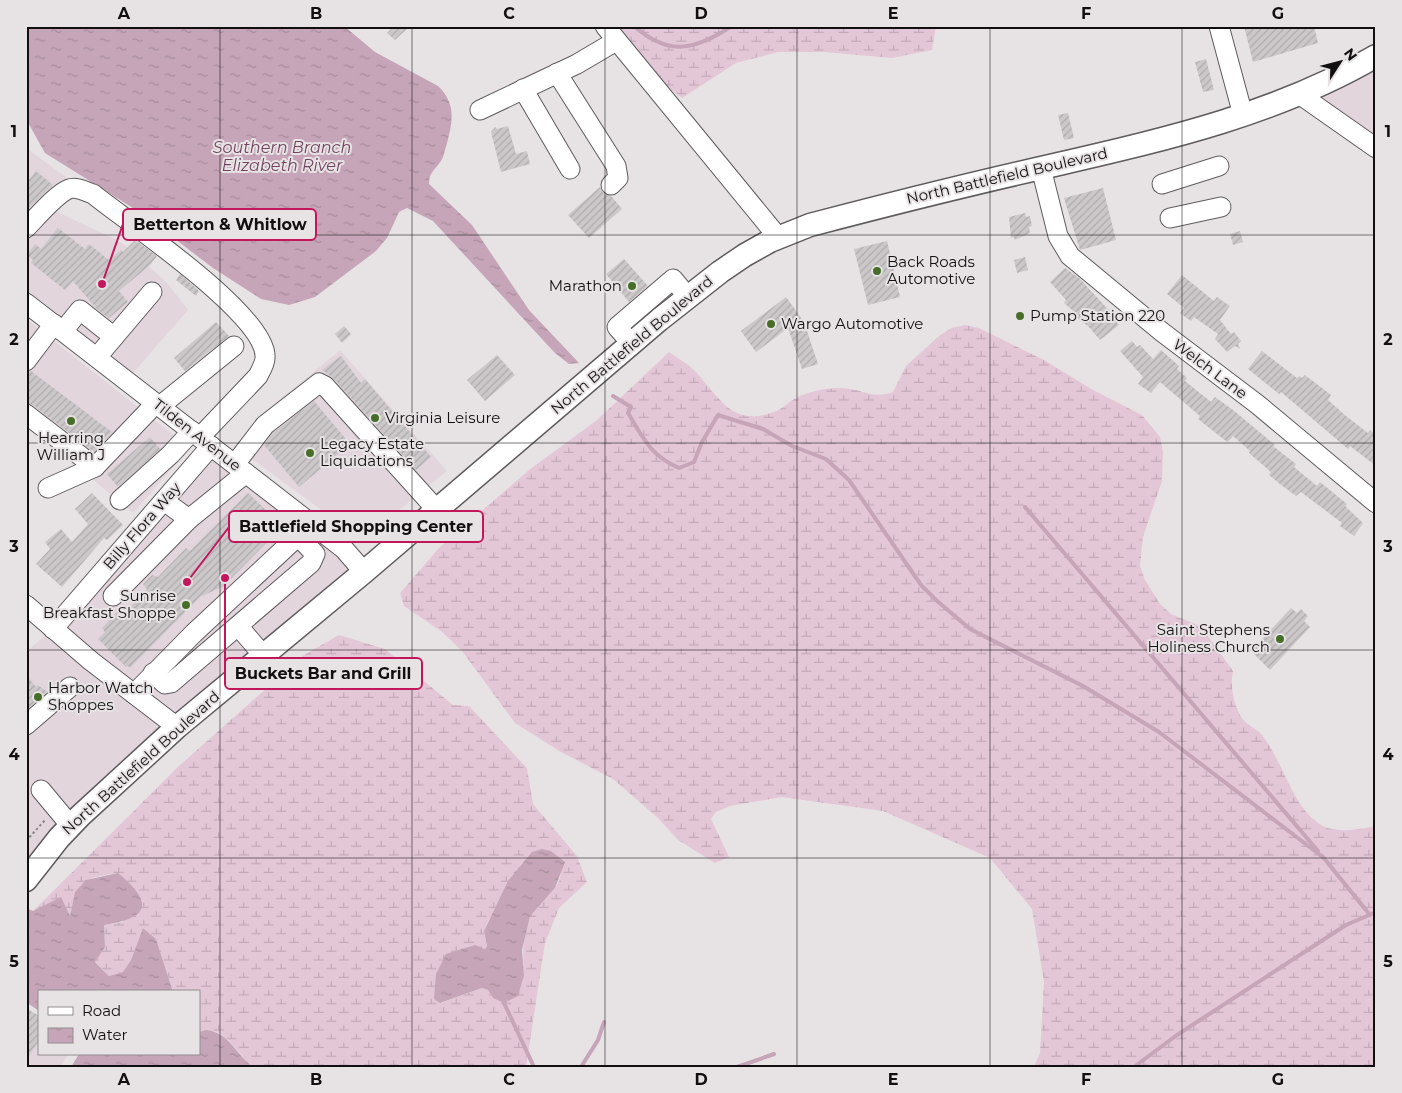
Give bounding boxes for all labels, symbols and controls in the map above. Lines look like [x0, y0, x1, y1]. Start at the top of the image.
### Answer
text: A [117, 4, 131, 23]
text: B [310, 4, 322, 23]
text: C [503, 4, 515, 23]
text: D [694, 4, 708, 23]
text: E [888, 4, 898, 23]
text: F [1081, 4, 1091, 23]
text: G [1272, 4, 1284, 23]
north arrow [1314, 38, 1364, 88]
text: N [1340, 44, 1361, 64]
text: 1 [11, 122, 17, 141]
text: 1 [1385, 122, 1391, 141]
water label: Southern Branch Elizabeth River [213, 138, 351, 175]
street label: North Battlefield Boulevard [904, 143, 1109, 208]
callout: Betterton & Whitlow [123, 209, 316, 240]
text: Betterton & Whitlow [133, 215, 307, 234]
place label: Back Roads Automotive [887, 252, 975, 288]
marker: Back Roads Automotive [871, 265, 883, 277]
street label: North Battlefield Boulevard [547, 271, 717, 418]
place label: Marathon [549, 276, 622, 295]
marker: Marathon [626, 280, 638, 292]
place label: Pump Station 220 [1030, 306, 1165, 325]
marker: Pump Station 220 [1014, 310, 1026, 322]
place label: Wargo Automotive [781, 314, 923, 333]
marker: Wargo Automotive [765, 318, 777, 330]
text: 2 [9, 330, 19, 349]
text: 2 [1383, 330, 1393, 349]
street label: Welch Lane [1169, 334, 1251, 403]
street label: Tilden Avenue [149, 394, 245, 475]
place label: Virginia Leisure [385, 408, 500, 427]
marker: Virginia Leisure [369, 412, 381, 424]
marker: Hearring William J [65, 415, 77, 427]
place label: Hearring William J [37, 428, 105, 464]
place label: Legacy Estate Liquidations [320, 434, 424, 470]
marker: Legacy Estate Liquidations [304, 447, 316, 459]
street label: Billy Flora Way [99, 478, 185, 573]
callout: Battlefield Shopping Center [229, 511, 483, 542]
text: Battlefield Shopping Center [239, 517, 473, 536]
text: 3 [8, 537, 19, 556]
text: 3 [1382, 537, 1393, 556]
place label: Sunrise Breakfast Shoppe [43, 586, 176, 622]
marker: Sunrise Breakfast Shoppe [180, 599, 192, 611]
place label: Saint Stephens Holiness Church [1147, 620, 1270, 656]
marker: Saint Stephens Holiness Church [1274, 633, 1286, 645]
callout: Buckets Bar and Grill [225, 658, 422, 689]
text: Buckets Bar and Grill [235, 664, 411, 683]
place label: Harbor Watch Shoppes [48, 678, 153, 714]
street label: North Battlefield Boulevard [58, 687, 224, 839]
marker: Harbor Watch Shoppes [32, 691, 44, 703]
text: 4 [8, 745, 20, 764]
text: 4 [1382, 745, 1394, 764]
text: 5 [9, 952, 19, 971]
text: 5 [1383, 952, 1393, 971]
legend [38, 990, 200, 1056]
text: Road [82, 1001, 121, 1020]
text: Water [82, 1025, 128, 1044]
text: A [117, 1070, 131, 1089]
text: B [310, 1070, 322, 1089]
text: C [503, 1070, 515, 1089]
text: D [694, 1070, 708, 1089]
text: E [888, 1070, 898, 1089]
text: F [1081, 1070, 1091, 1089]
text: G [1272, 1070, 1284, 1089]

